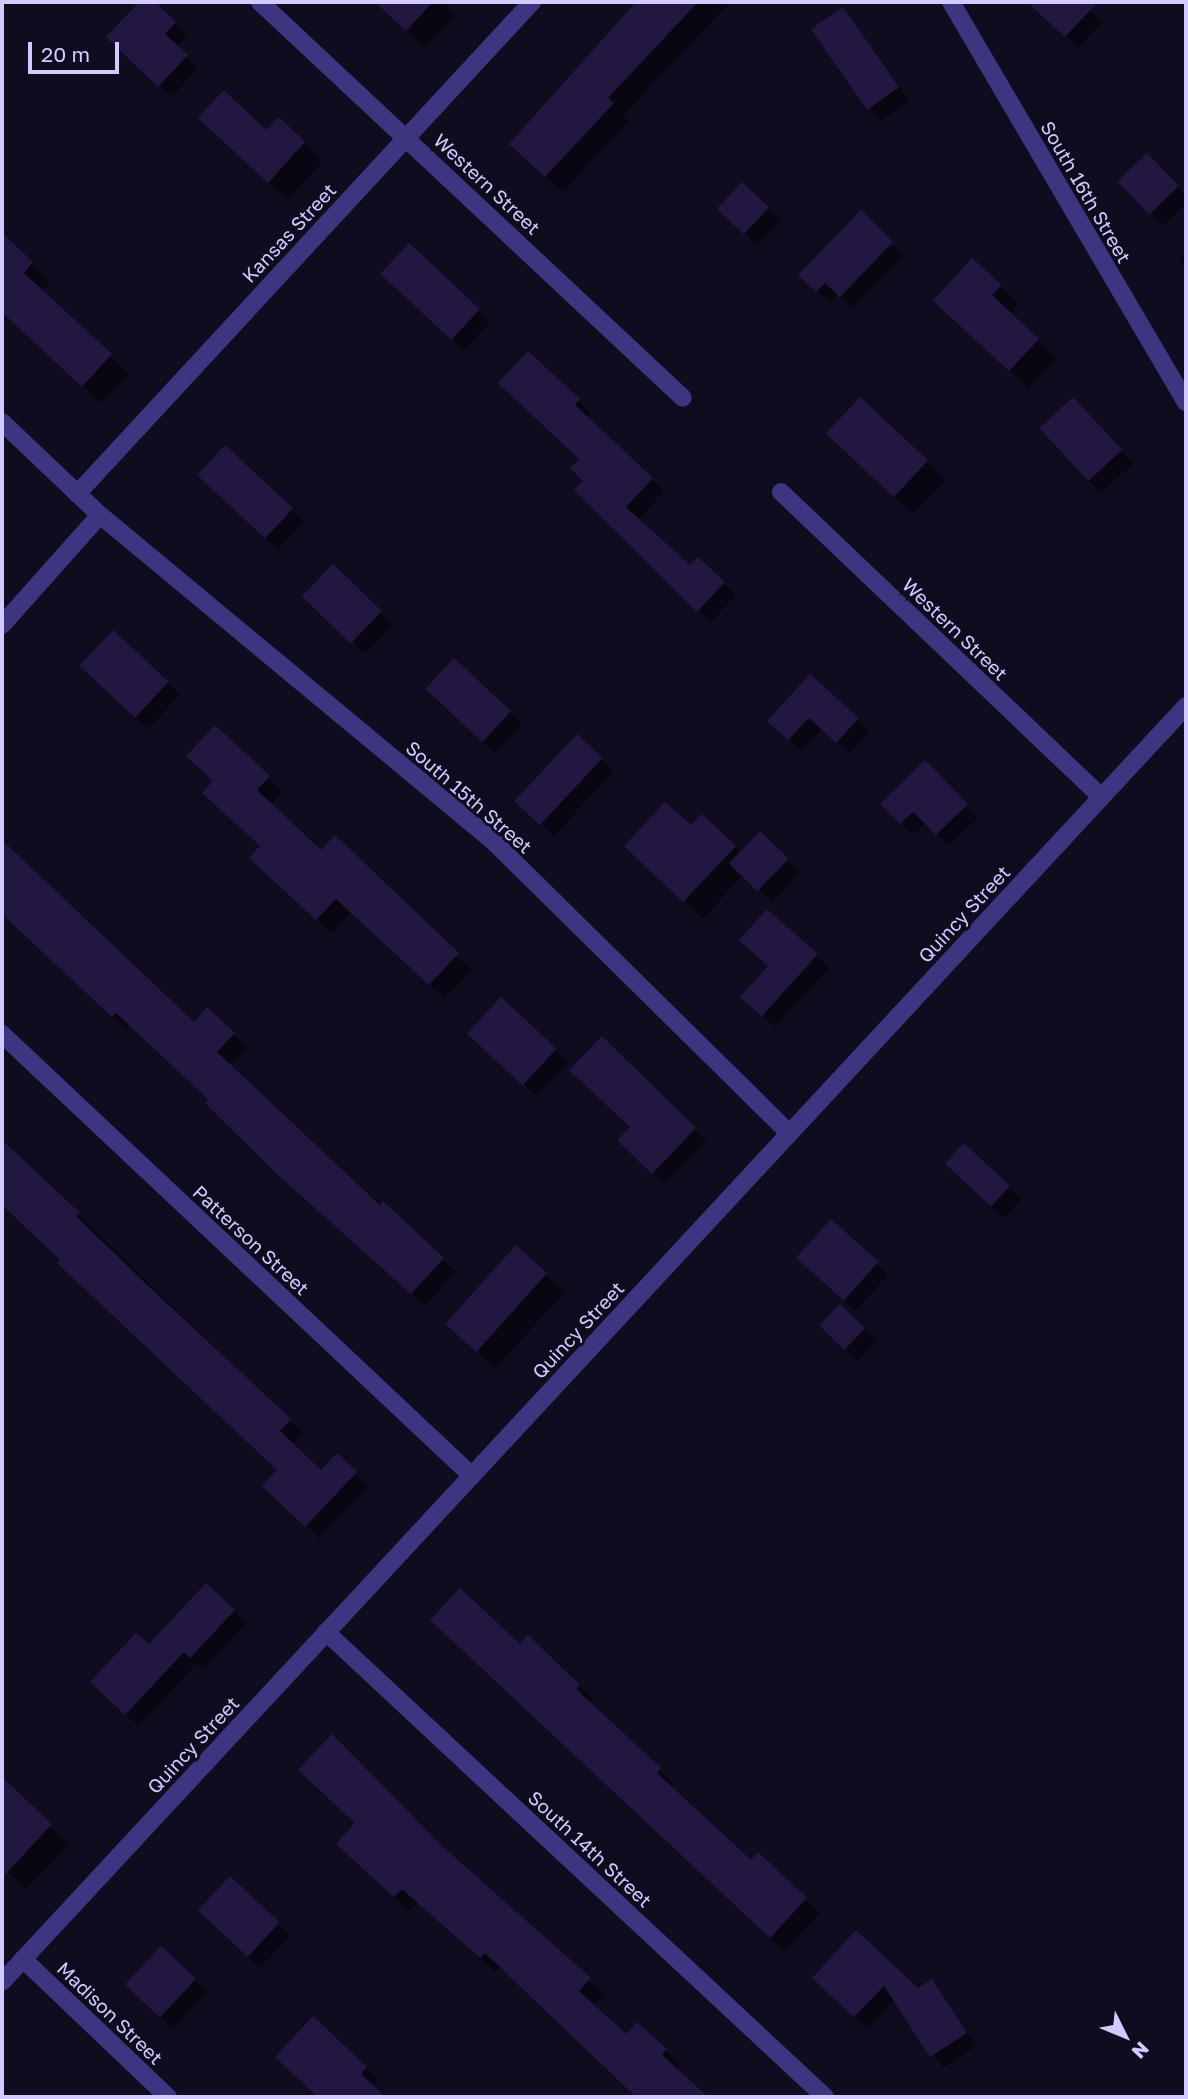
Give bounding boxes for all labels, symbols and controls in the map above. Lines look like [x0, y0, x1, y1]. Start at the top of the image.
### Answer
scale bar [32, 28, 122, 72]
text: 20 m [41, 41, 90, 67]
street label: South 16th Street [1036, 117, 1136, 267]
street label: Western Street [429, 129, 545, 239]
street label: Kansas Street [237, 179, 341, 287]
street label: Western Street [898, 573, 1012, 685]
street label: South 15th Street [401, 736, 537, 858]
street label: Quincy Street [913, 861, 1015, 967]
street label: Patterson Street [188, 1180, 314, 1300]
street label: Quincy Street [527, 1277, 629, 1383]
street label: Quincy Street [142, 1692, 244, 1798]
street label: South 14th Street [524, 1786, 656, 1912]
street label: Madison Street [52, 1957, 168, 2069]
north arrow [1090, 2001, 1160, 2071]
text: N [1127, 2038, 1154, 2064]

